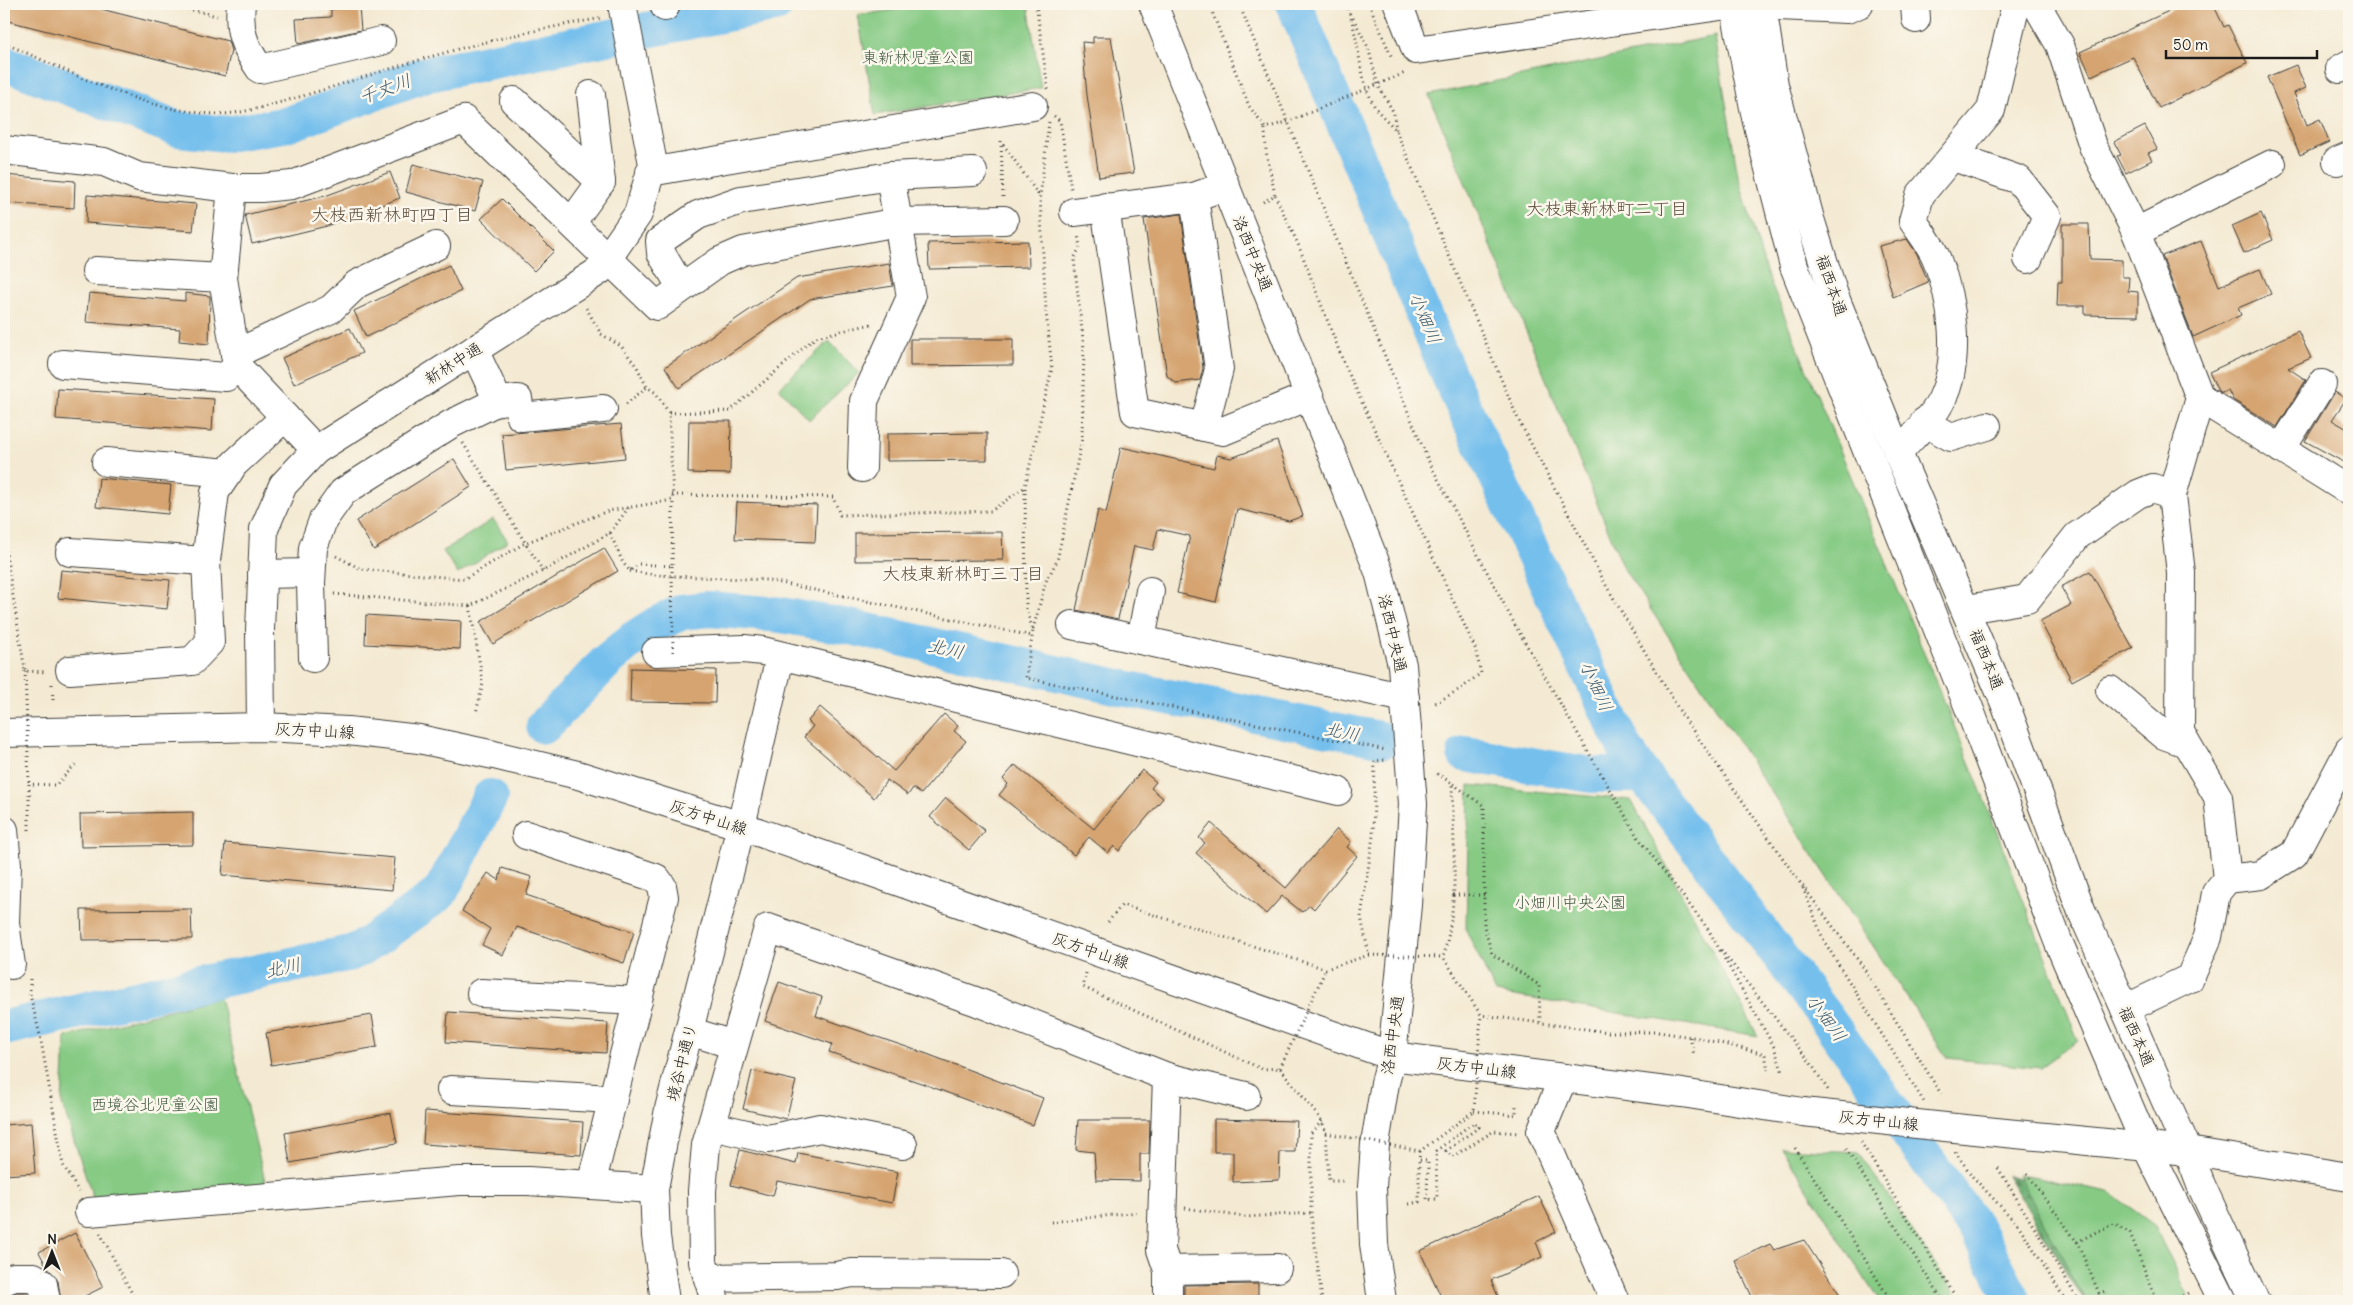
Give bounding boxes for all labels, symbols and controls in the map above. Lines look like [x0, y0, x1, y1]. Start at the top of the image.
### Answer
scale bar [2166, 28, 2317, 60]
text: 50 m [2173, 35, 2208, 54]
park label: 東新林児童公園 [862, 47, 974, 67]
water label: 千丈川 [356, 68, 414, 109]
district label: 大枝東新林町二丁目 [1526, 197, 1688, 220]
district label: 大枝西新林町四丁目 [311, 203, 473, 226]
street label: 洛西中央通 [1229, 212, 1277, 294]
street label: 福西本通 [1812, 251, 1852, 319]
water label: 小畑川 [1404, 288, 1447, 347]
street label: 新林中通 [421, 338, 485, 388]
district label: 大枝東新林町三丁目 [882, 562, 1044, 585]
street label: 洛西中央通 [1374, 592, 1412, 674]
street label: 福西本通 [1966, 626, 2008, 692]
water label: 北川 [926, 633, 966, 664]
water label: 小畑川 [1575, 656, 1618, 715]
water label: 北川 [1322, 717, 1362, 746]
street label: 灰方中山線 [275, 718, 355, 742]
street label: 灰方中山線 [668, 795, 750, 839]
park label: 小畑川中央公園 [1514, 892, 1626, 912]
street label: 灰方中山線 [1050, 928, 1132, 972]
water label: 北川 [263, 953, 303, 983]
water label: 小畑川 [1801, 989, 1852, 1046]
street label: 洛西中央通 [1377, 994, 1407, 1076]
street label: 福西本通 [2115, 1003, 2159, 1069]
street label: 境谷中通り [662, 1021, 700, 1103]
street label: 灰方中山線 [1436, 1052, 1518, 1082]
park label: 西境谷北児童公園 [91, 1094, 219, 1114]
street label: 灰方中山線 [1838, 1106, 1920, 1134]
north arrow [28, 1228, 78, 1278]
text: N [47, 1230, 57, 1248]

